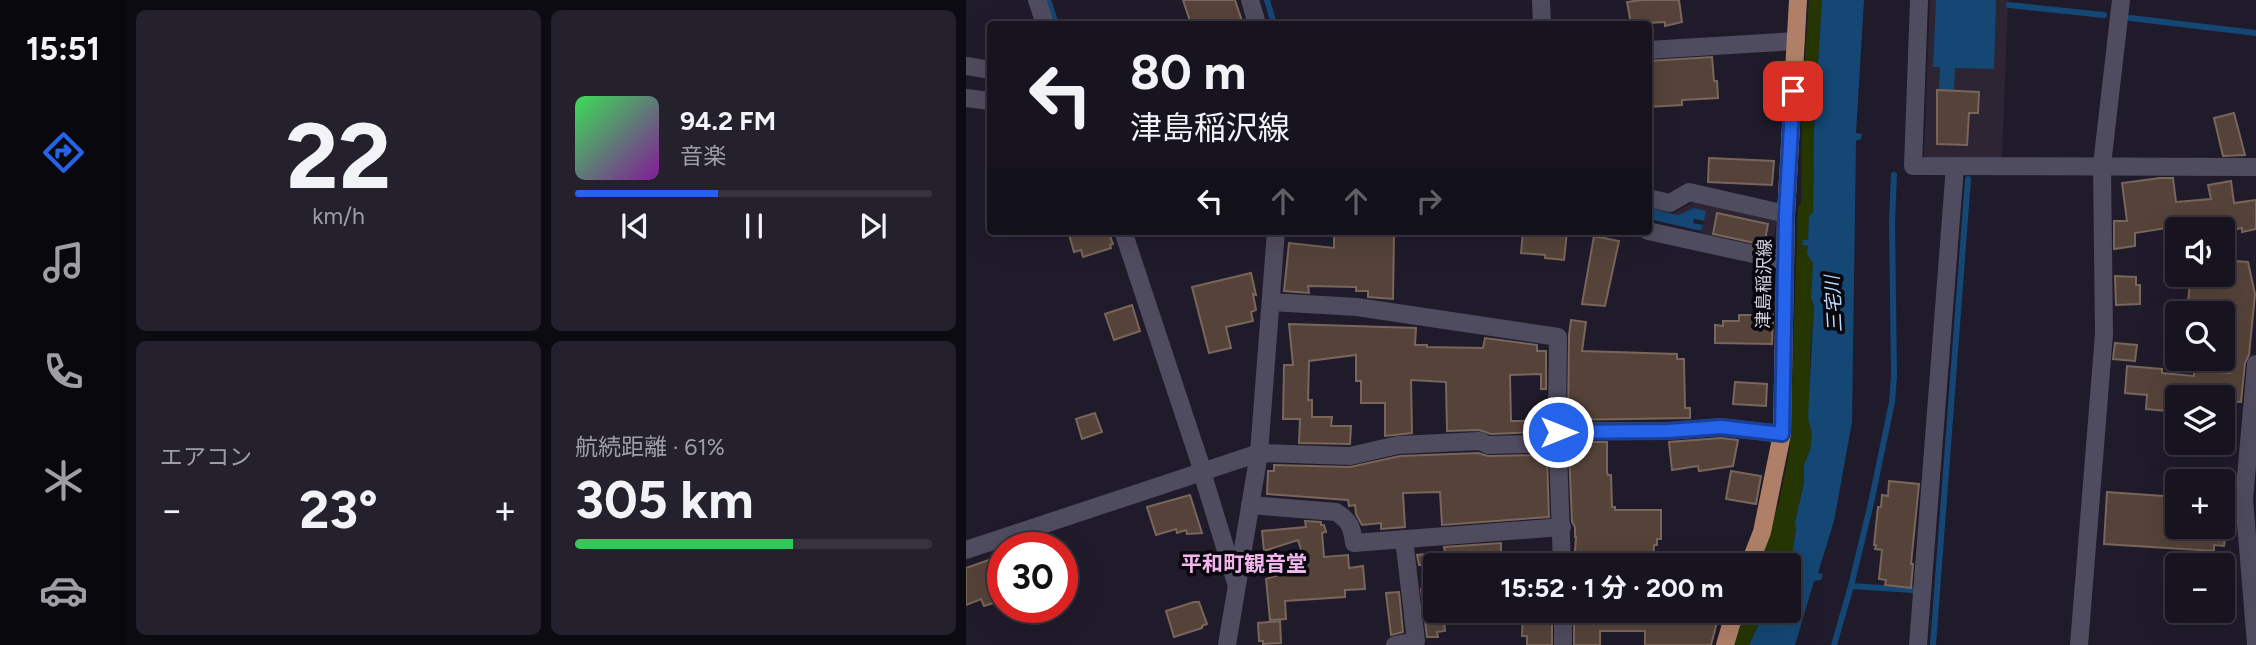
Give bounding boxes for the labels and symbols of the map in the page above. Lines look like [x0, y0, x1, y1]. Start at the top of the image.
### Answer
pin [1763, 61, 1823, 121]
street label: 津島稲沢線 [1752, 239, 1776, 329]
water label: 三宅川 [1820, 273, 1846, 333]
position arrow [1521, 395, 1595, 469]
speed limit sign: 30 [987, 532, 1078, 623]
district label: 平和町観音堂 [1181, 551, 1307, 576]

